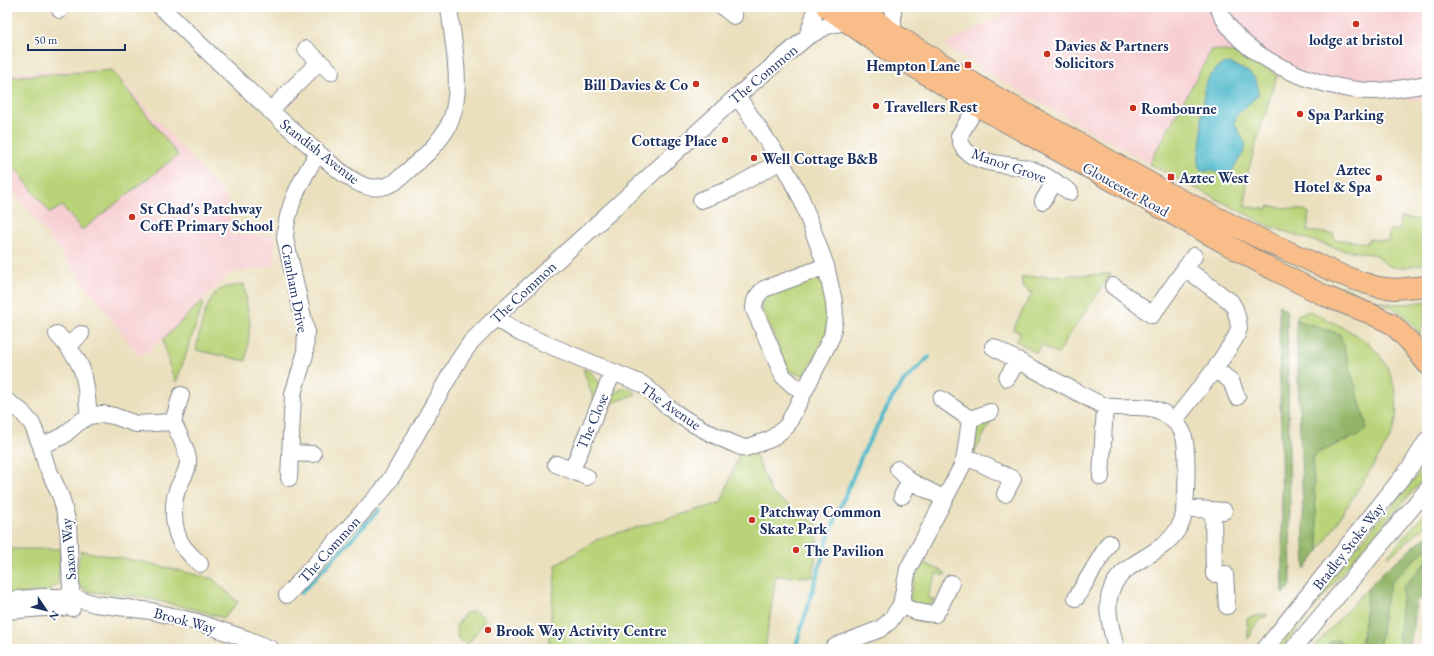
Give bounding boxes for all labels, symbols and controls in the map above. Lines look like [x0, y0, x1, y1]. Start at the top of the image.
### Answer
marker: lodge at bristol [1351, 19, 1361, 29]
scale bar [28, 26, 125, 52]
place label: lodge at bristol [1309, 30, 1404, 49]
text: 50 m [34, 32, 58, 48]
place label: Davies & Partners Solicitors [1055, 36, 1169, 72]
street label: The Common [725, 40, 801, 108]
marker: Davies & Partners Solicitors [1042, 49, 1052, 59]
place label: Hempton Lane [866, 56, 960, 75]
marker: Hempton Lane [963, 60, 973, 70]
place label: Bill Davies & Co [584, 75, 688, 94]
marker: Bill Davies & Co [691, 79, 701, 89]
place label: Travellers Rest [884, 97, 978, 116]
place label: Rombourne [1141, 99, 1217, 118]
marker: Travellers Rest [871, 101, 881, 111]
marker: Rombourne [1128, 103, 1138, 113]
place label: Spa Parking [1308, 105, 1384, 124]
marker: Spa Parking [1295, 109, 1305, 119]
street label: Standish Avenue [277, 114, 364, 188]
place label: Cottage Place [632, 131, 717, 150]
marker: Cottage Place [720, 135, 730, 145]
street label: Manor Grove [969, 143, 1049, 187]
place label: Well Cottage B&B [762, 149, 878, 168]
marker: Well Cottage B&B [749, 153, 759, 163]
street label: Gloucester Road [1079, 157, 1173, 221]
place label: Aztec Hotel & Spa [1294, 160, 1371, 196]
place label: Aztec West [1178, 168, 1249, 187]
marker: Aztec West [1166, 172, 1176, 182]
marker: Aztec Hotel & Spa [1374, 173, 1384, 183]
place label: St Chad's Patchway CofE Primary School [140, 199, 274, 235]
marker: St Chad's Patchway CofE Primary School [127, 212, 137, 222]
street label: Cranham Drive [277, 242, 313, 334]
street label: The Common [486, 257, 560, 327]
street label: The Avenue [637, 378, 705, 434]
street label: The Close [572, 390, 612, 452]
street label: Bradley Stoke Way [1308, 498, 1388, 594]
place label: Patchway Common Skate Park [760, 502, 882, 538]
street label: The Common [294, 512, 364, 586]
marker: Patchway Common Skate Park [747, 515, 757, 525]
street label: Saxon Way [56, 517, 80, 581]
place label: The Pavilion [804, 541, 884, 560]
marker: The Pavilion [791, 545, 801, 555]
north arrow [26, 590, 66, 630]
street label: Brook Way [152, 603, 218, 637]
text: N [46, 608, 62, 623]
place label: Brook Way Activity Centre [496, 621, 667, 640]
marker: Brook Way Activity Centre [483, 625, 493, 635]

